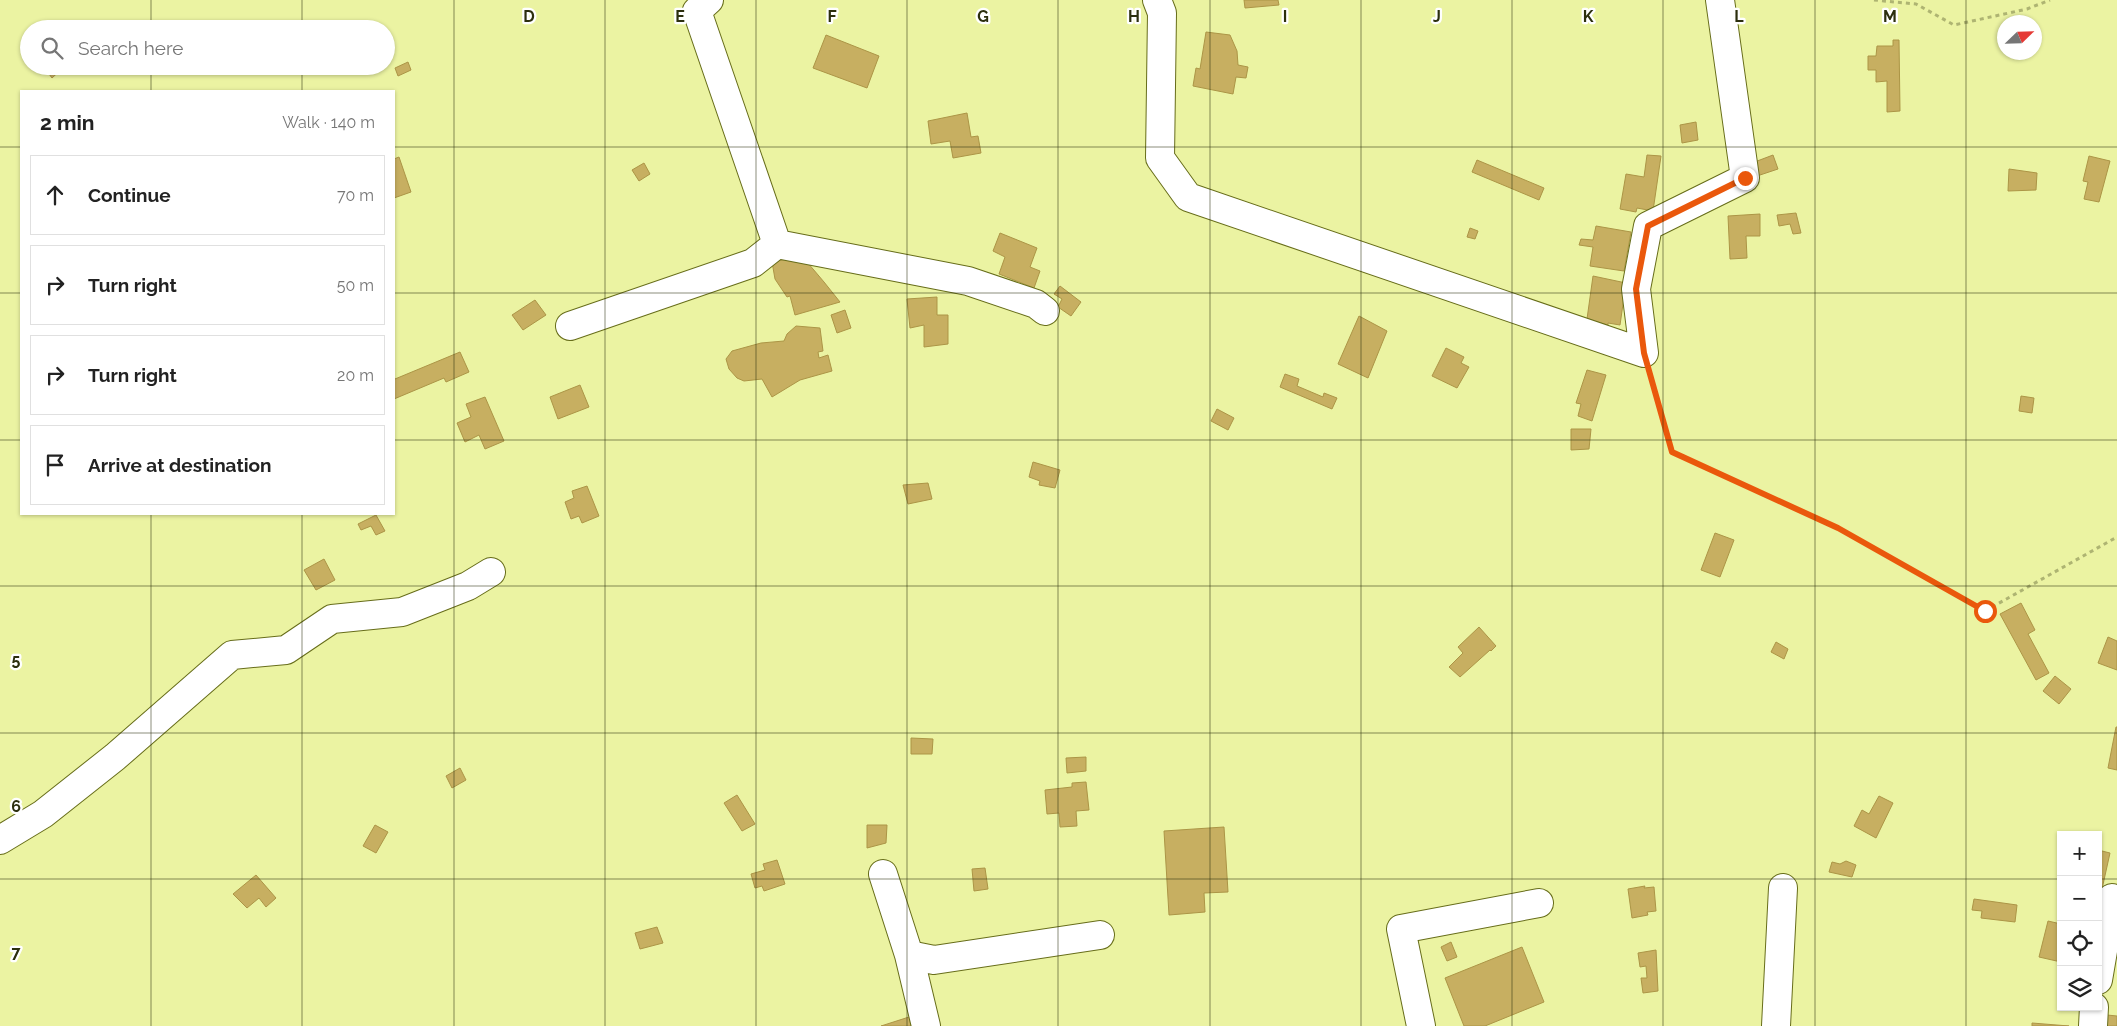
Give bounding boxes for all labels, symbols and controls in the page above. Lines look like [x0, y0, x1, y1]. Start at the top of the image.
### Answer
text: D [523, 7, 535, 26]
text: E [675, 7, 685, 26]
text: F [827, 7, 837, 26]
text: G [977, 7, 989, 26]
text: H [1128, 7, 1140, 26]
text: I [1283, 7, 1287, 26]
text: J [1433, 7, 1441, 26]
text: K [1583, 7, 1594, 26]
text: L [1734, 7, 1744, 26]
text: M [1883, 7, 1897, 26]
north arrow [1997, 15, 2042, 60]
search box [20, 20, 395, 75]
icon: search [38, 34, 66, 62]
text: Search here [78, 37, 184, 59]
text: 2 min [40, 110, 94, 135]
text: Walk · 140 m [282, 113, 375, 132]
route end [1734, 167, 1757, 190]
icon: ahead [41, 181, 69, 209]
text: Continue [88, 184, 171, 206]
text: 70 m [337, 186, 374, 205]
icon: right [41, 271, 69, 299]
text: Turn right [88, 274, 177, 296]
text: 50 m [337, 276, 374, 295]
icon: right [41, 361, 69, 389]
text: Turn right [88, 364, 177, 386]
text: 20 m [337, 366, 374, 385]
icon: arrive [41, 451, 69, 479]
text: Arrive at destination [88, 454, 272, 476]
route start [1974, 600, 1997, 623]
text: 5 [12, 650, 21, 669]
text: 6 [11, 797, 21, 816]
map controls [2057, 831, 2102, 1011]
button: + [2057, 831, 2102, 876]
button: − [2057, 876, 2102, 921]
button: locate [2057, 921, 2102, 966]
text: 7 [12, 943, 21, 962]
button: layers [2057, 966, 2102, 1011]

